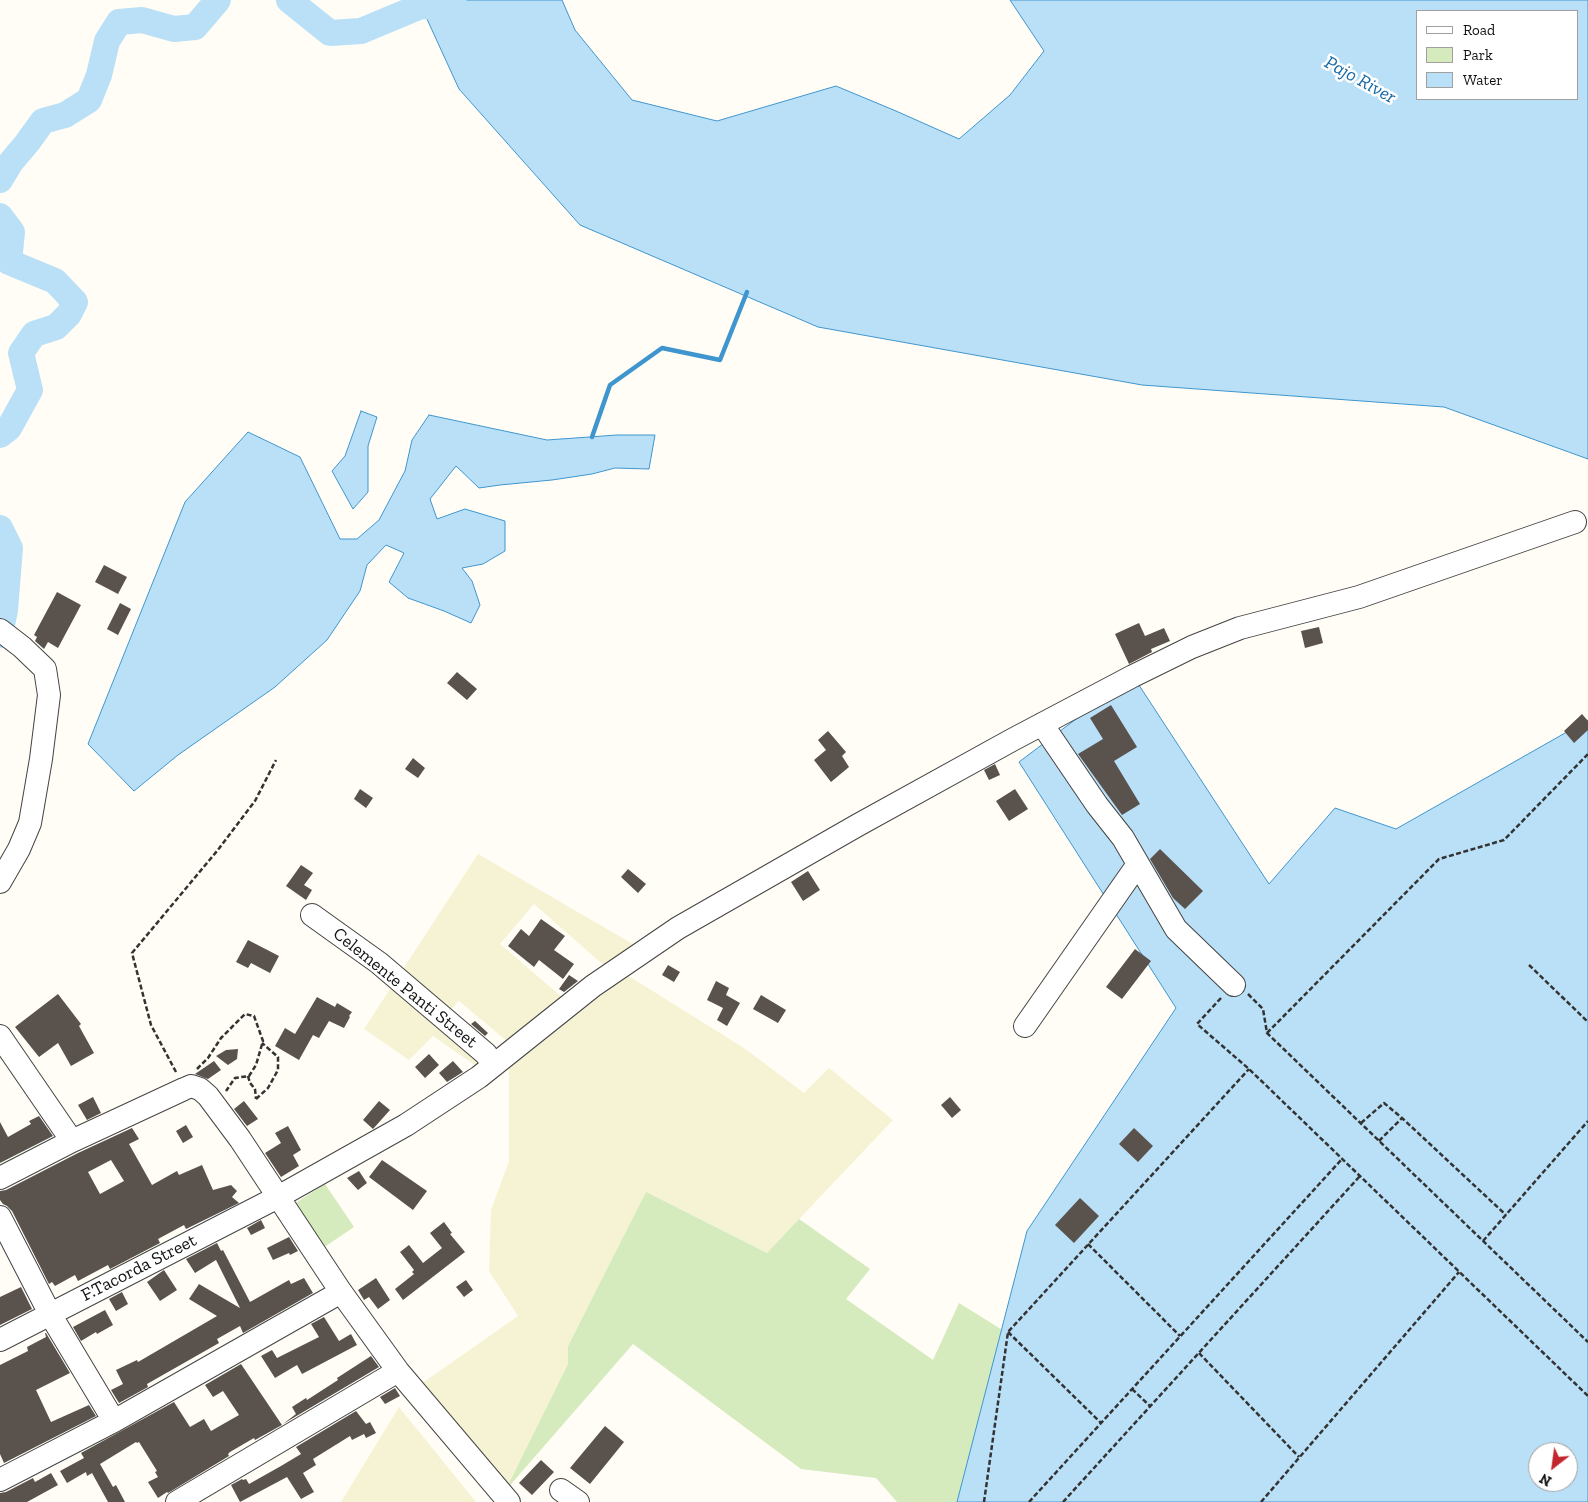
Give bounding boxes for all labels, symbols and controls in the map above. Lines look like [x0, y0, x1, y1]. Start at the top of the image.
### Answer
legend [1416, 10, 1578, 100]
text: Road [1463, 21, 1495, 39]
text: Park [1463, 46, 1493, 64]
water label: Pajo River [1320, 51, 1400, 109]
text: Water [1463, 71, 1503, 89]
street label: Celemente Panti Street [329, 923, 481, 1053]
street label: F.Tacorda Street [78, 1230, 200, 1306]
north arrow [1528, 1442, 1578, 1492]
text: N [1537, 1470, 1555, 1490]

